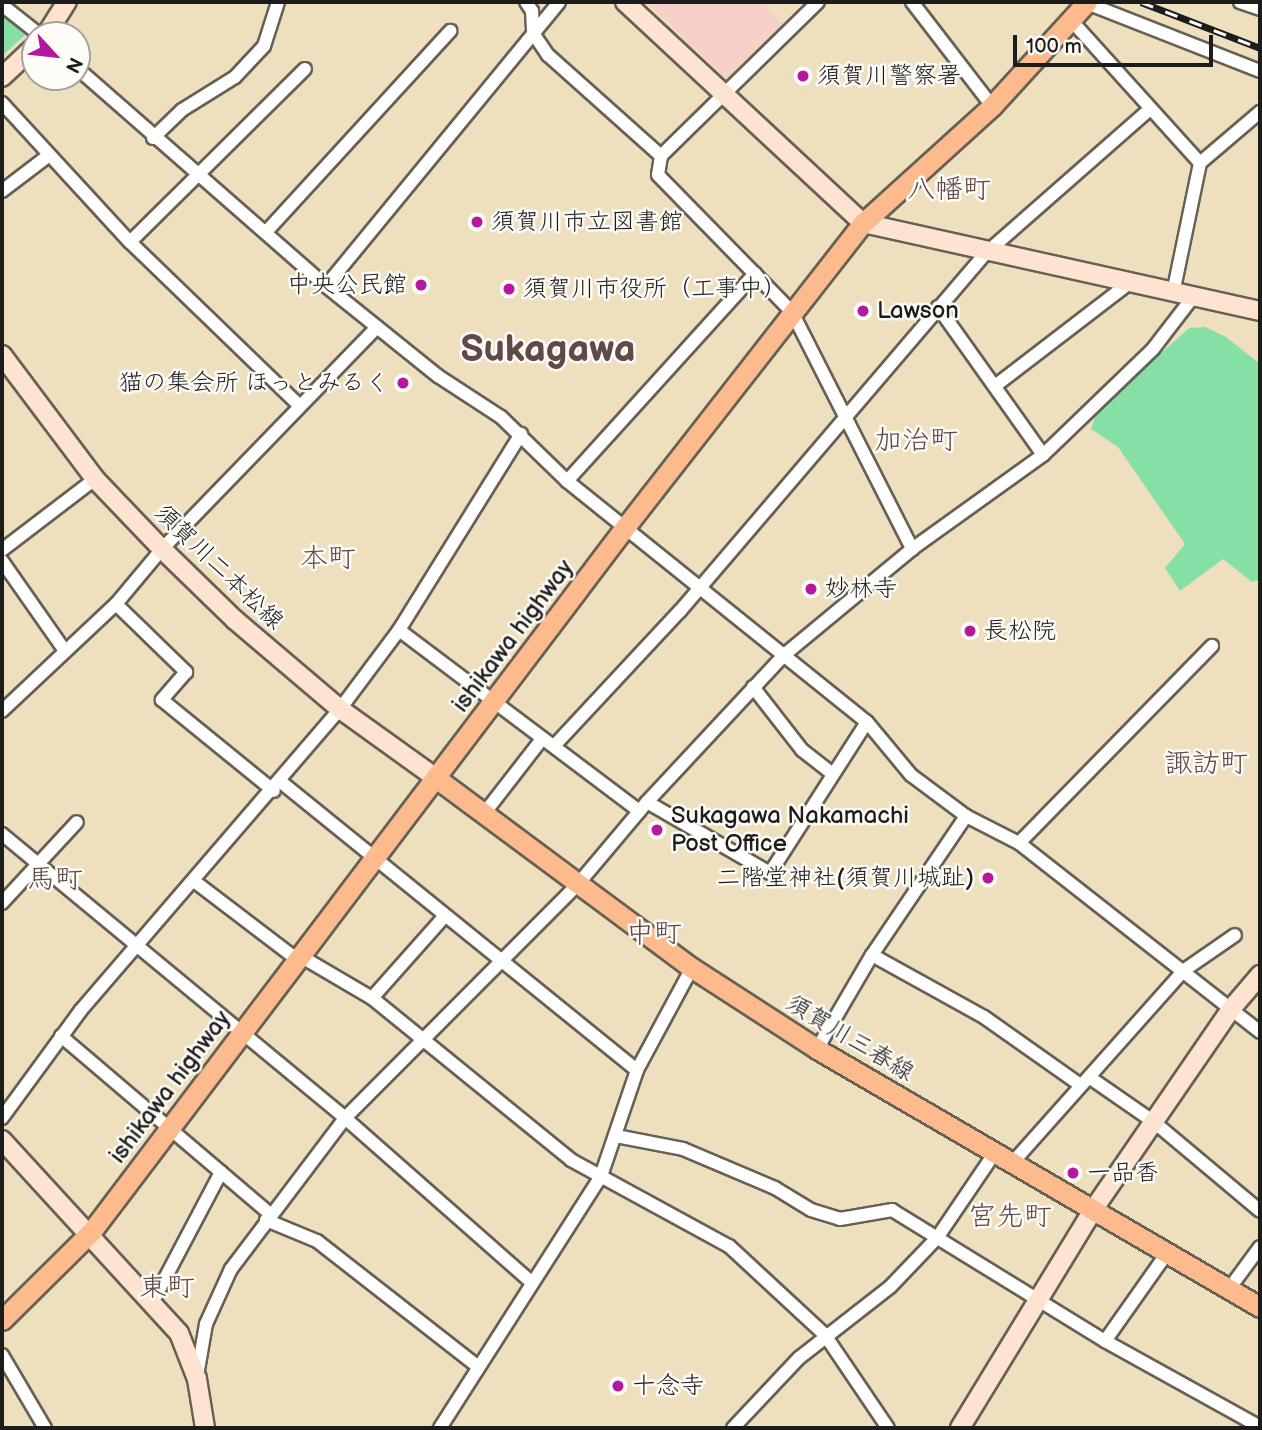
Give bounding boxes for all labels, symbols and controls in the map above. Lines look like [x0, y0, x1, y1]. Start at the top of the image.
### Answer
north arrow [21, 21, 91, 91]
scale bar [1017, 21, 1216, 65]
text: 100 m [1026, 34, 1082, 59]
text: N [60, 53, 87, 76]
place label: 須賀川警察署 [817, 62, 961, 90]
marker: 須賀川警察署 [795, 68, 811, 84]
district label: 八幡町 [907, 173, 991, 207]
place label: 須賀川市立図書館 [491, 208, 683, 236]
marker: 須賀川市立図書館 [469, 214, 485, 230]
place label: 中央公民館 [287, 271, 407, 299]
place label: 須賀川市役所（工事中） [523, 275, 787, 303]
marker: 中央公民館 [413, 277, 429, 293]
marker: 須賀川市役所（工事中） [501, 281, 517, 297]
place label: Lawson [877, 297, 959, 325]
marker: Lawson [855, 303, 871, 319]
district label: Sukagawa [460, 327, 636, 373]
place label: 猫の集会所 ほっとみるく [119, 369, 389, 397]
marker: 猫の集会所 ほっとみるく [395, 375, 411, 391]
district label: 加治町 [874, 424, 958, 458]
street label: 須賀川二本松線 [149, 498, 289, 636]
district label: 本町 [300, 542, 356, 576]
street label: ishikawa highway [446, 554, 580, 718]
place label: 妙林寺 [825, 575, 897, 603]
marker: 妙林寺 [803, 581, 819, 597]
place label: 長松院 [984, 617, 1056, 645]
marker: 長松院 [962, 623, 978, 639]
district label: 諏訪町 [1164, 747, 1248, 781]
place label: Sukagawa Nakamachi Post Office [671, 802, 909, 858]
marker: Sukagawa Nakamachi Post Office [649, 822, 665, 838]
district label: 馬町 [27, 863, 83, 897]
place label: 二階堂神社(須賀川城趾) [716, 864, 974, 892]
marker: 二階堂神社(須賀川城趾) [980, 870, 996, 886]
district label: 中町 [626, 917, 682, 951]
street label: 須賀川三春線 [781, 989, 919, 1087]
street label: ishikawa highway [103, 1005, 237, 1169]
place label: 一品香 [1087, 1159, 1159, 1187]
marker: 一品香 [1065, 1165, 1081, 1181]
district label: 宮先町 [968, 1200, 1052, 1234]
district label: 東町 [139, 1271, 195, 1305]
place label: 十念寺 [632, 1372, 704, 1400]
marker: 十念寺 [610, 1378, 626, 1394]

